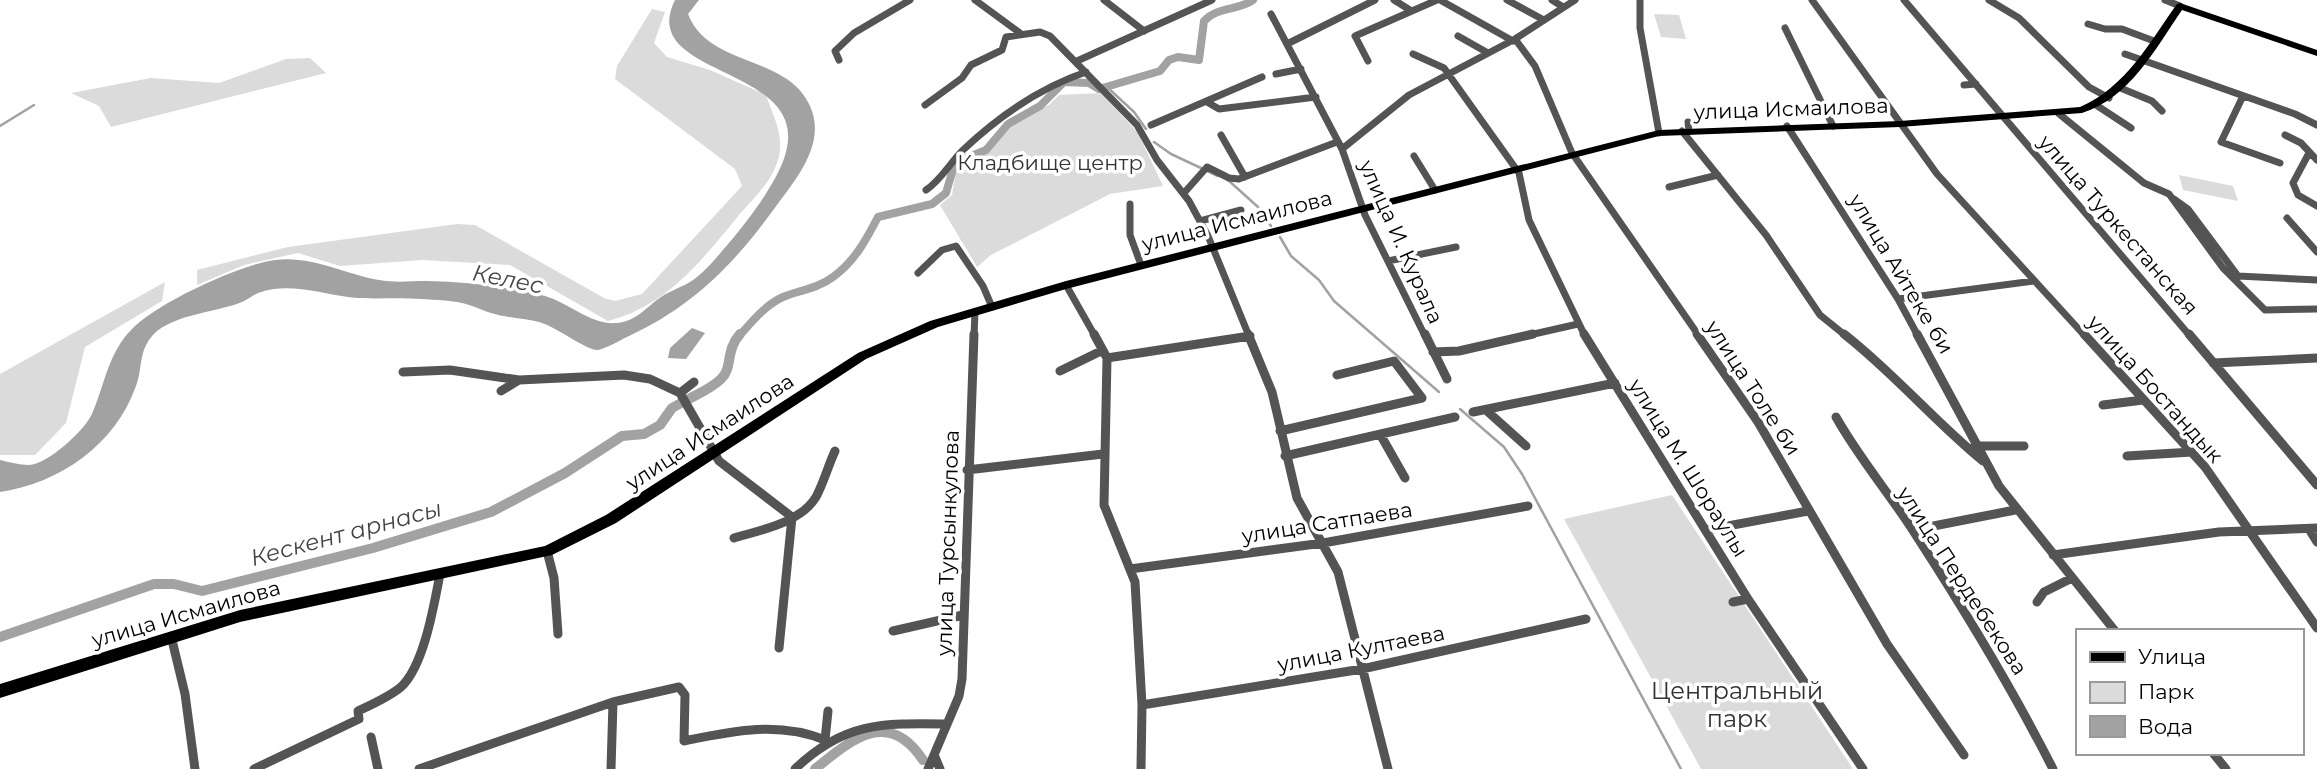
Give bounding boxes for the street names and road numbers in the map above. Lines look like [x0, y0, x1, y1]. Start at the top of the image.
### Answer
street label: улица Исмаилова [1692, 93, 1889, 124]
street label: улица Туркестанская [2033, 129, 2203, 320]
street label: улица И. Курала [1354, 155, 1449, 327]
street label: улица Исмаилова [1138, 185, 1335, 256]
street label: улица Айтеке би [1843, 188, 1959, 358]
street label: улица Бостандык [2082, 309, 2228, 468]
street label: улица Толе би [1700, 315, 1806, 460]
street label: улица Исмаилова [620, 368, 798, 496]
street label: улица М. Шораулы [1623, 373, 1753, 561]
street label: улица Турсынкулова [931, 430, 964, 657]
street label: улица Пердебекова [1892, 481, 2033, 680]
street label: улица Сатпаева [1239, 497, 1414, 549]
street label: улица Исмаилова [88, 575, 283, 653]
street label: улица Култаева [1274, 620, 1447, 677]

